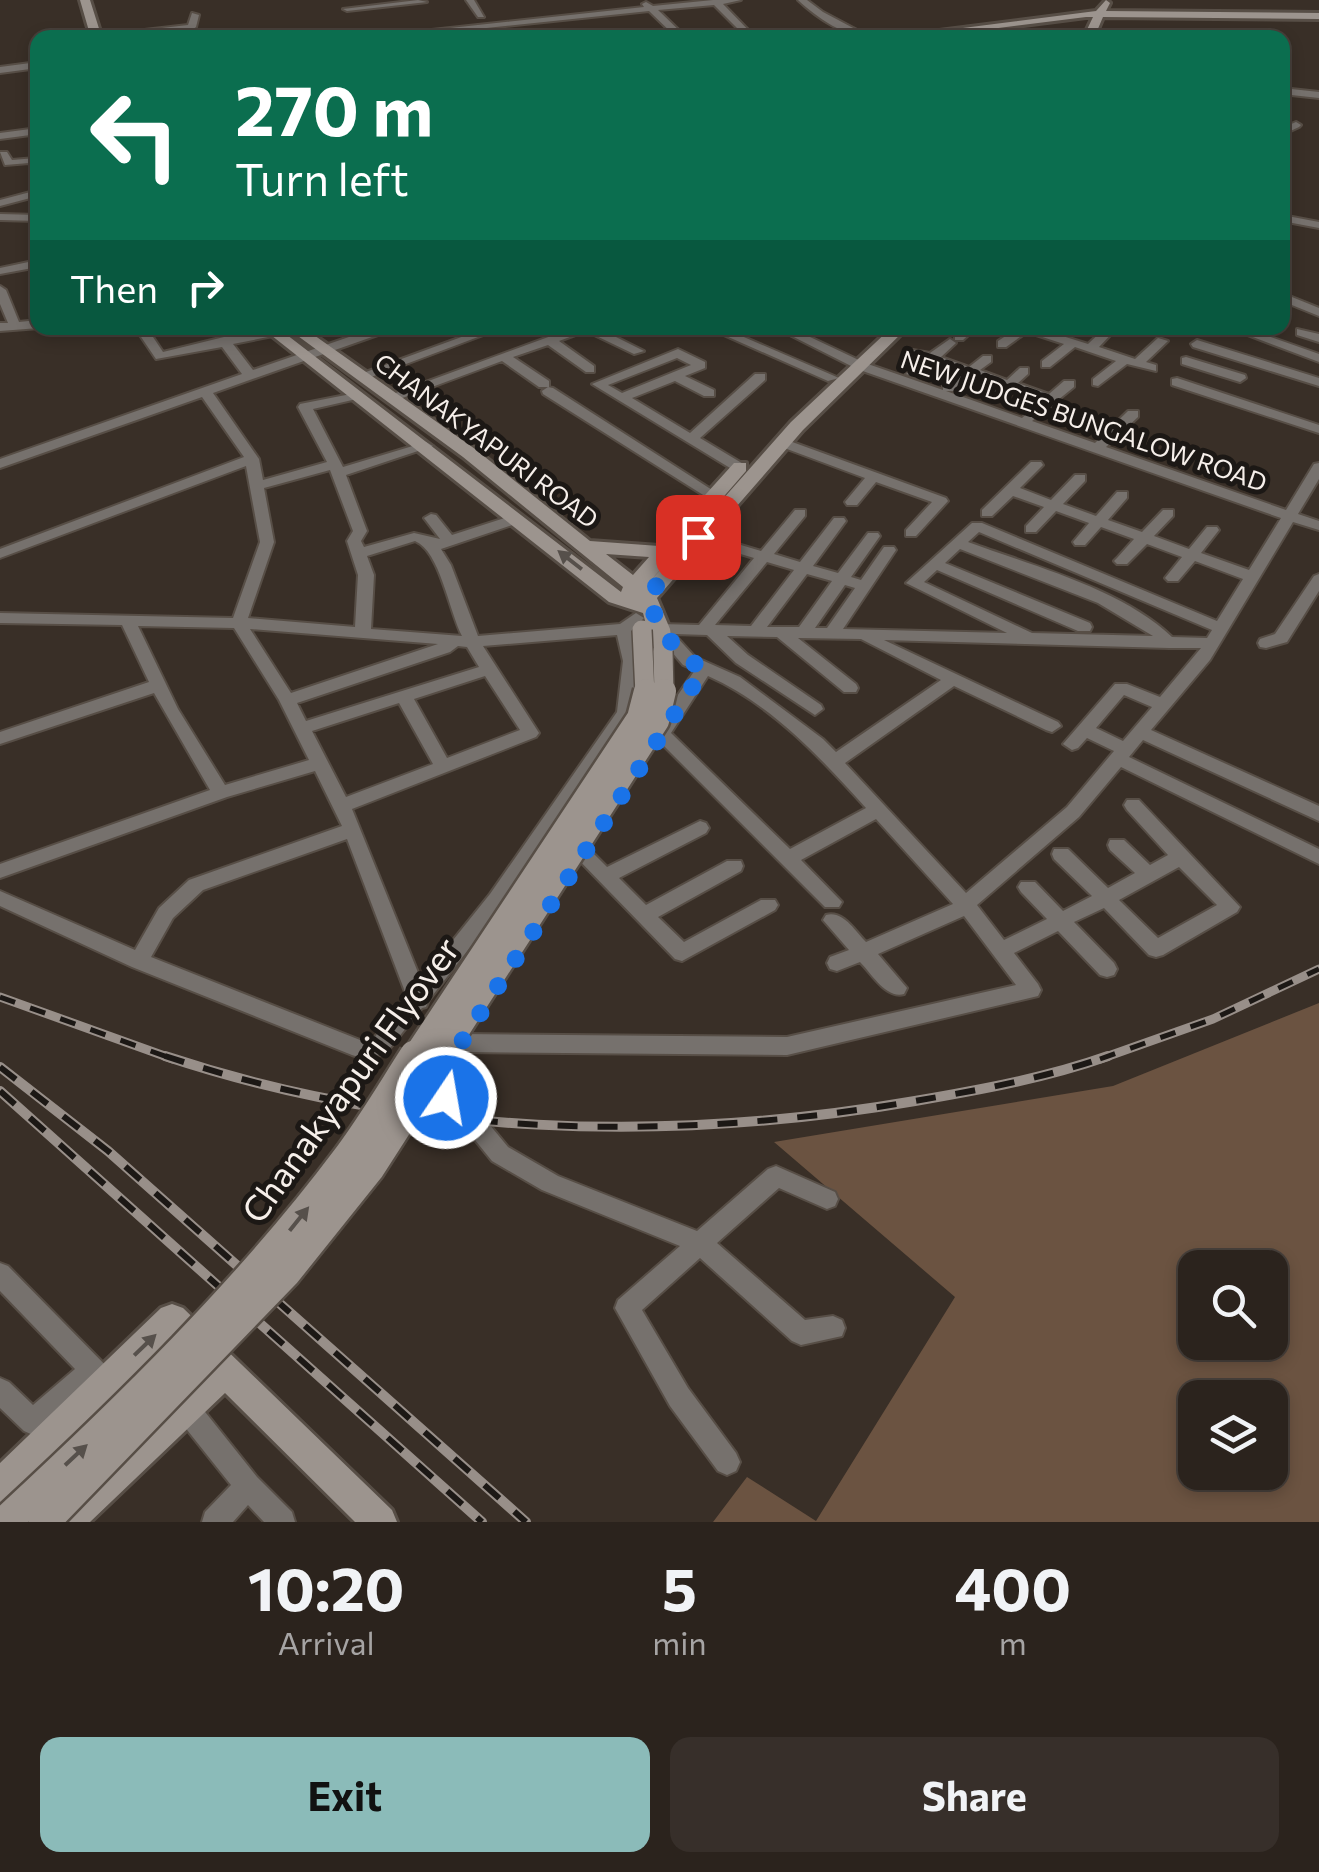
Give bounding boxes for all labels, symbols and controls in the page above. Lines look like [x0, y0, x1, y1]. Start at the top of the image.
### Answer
text: 270 m [235, 65, 433, 150]
icon: left [70, 70, 200, 200]
text: Turn left [235, 150, 409, 205]
icon: right [178, 260, 233, 315]
text: Then [70, 264, 158, 311]
street label: NEW JUDGES BUNGALOW ROAD [897, 343, 1271, 497]
street label: CHANAKYAPURI ROAD [370, 346, 604, 534]
pin [656, 495, 741, 580]
icon: arrive [671, 510, 726, 565]
one-way arrow [558, 550, 583, 571]
street label: Chanakyapuri Flyover [231, 928, 467, 1230]
position arrow [394, 1046, 498, 1150]
one-way arrow [288, 1206, 309, 1231]
map controls [1178, 1250, 1288, 1490]
button: search [1178, 1250, 1288, 1360]
one-way arrow [132, 1334, 156, 1357]
button: layers [1178, 1380, 1288, 1490]
one-way arrow [64, 1444, 88, 1467]
text: 10:20 [248, 1550, 404, 1623]
text: 5 [662, 1550, 697, 1623]
text: 400 [955, 1550, 1071, 1623]
text: Arrival [278, 1622, 375, 1662]
text: min [652, 1622, 707, 1662]
text: m [999, 1622, 1027, 1662]
button: Exit [40, 1737, 650, 1852]
button: Share [670, 1737, 1279, 1852]

